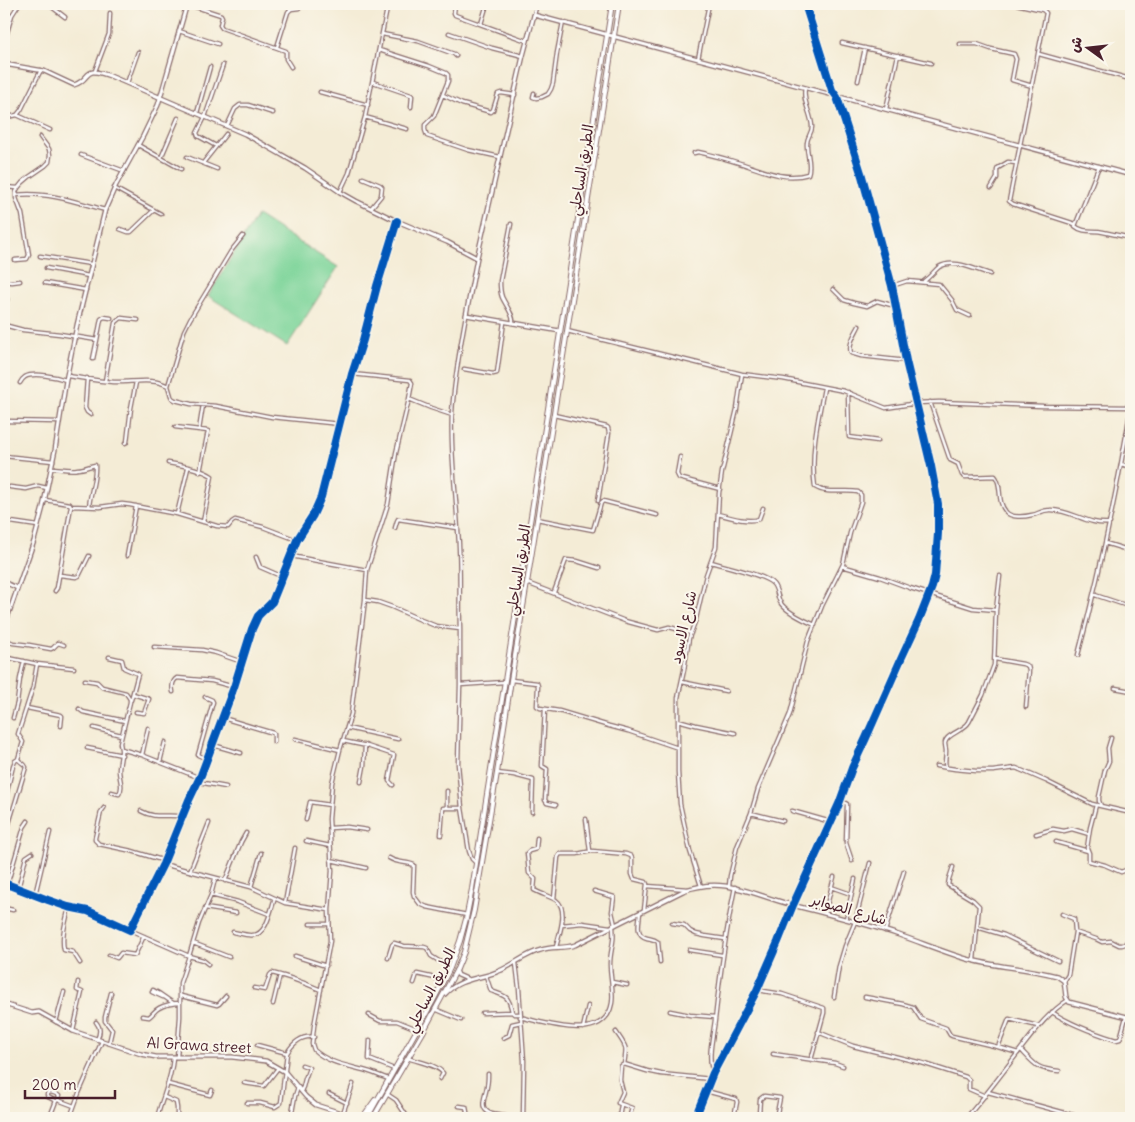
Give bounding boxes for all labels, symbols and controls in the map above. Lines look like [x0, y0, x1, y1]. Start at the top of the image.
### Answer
north arrow [1062, 22, 1112, 72]
text: ش [1065, 35, 1086, 54]
street label: الطريق الساحلي [564, 123, 602, 218]
street label: الطريق الساحلي [501, 523, 539, 618]
street label: شارع الاسود [665, 589, 702, 666]
street label: شارع الصوابر [808, 889, 889, 930]
street label: الطريق الساحلي [401, 944, 463, 1037]
street label: Al Grawa street [146, 1033, 252, 1057]
scale bar [25, 1067, 115, 1099]
text: 200 m [32, 1075, 77, 1094]

